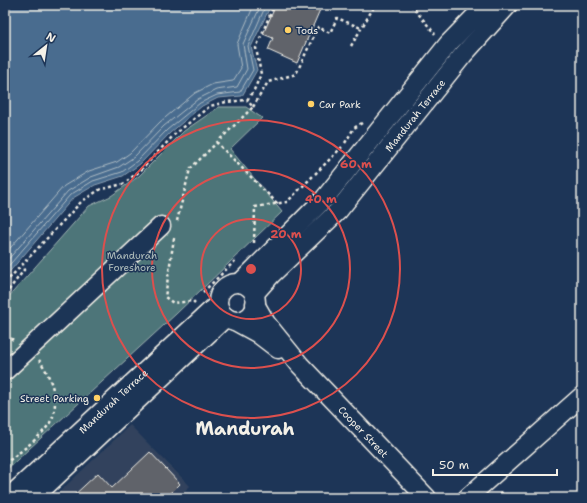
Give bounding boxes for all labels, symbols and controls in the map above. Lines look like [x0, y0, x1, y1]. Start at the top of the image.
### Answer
place label: Tods [296, 24, 318, 37]
marker: Tods [283, 25, 293, 35]
north arrow [26, 26, 66, 66]
text: N [43, 29, 59, 47]
street label: Mandurah Terrace [382, 76, 448, 154]
place label: Car Park [319, 98, 361, 111]
marker: Car Park [306, 99, 316, 109]
text: 60 m [340, 156, 372, 172]
text: 40 m [305, 191, 337, 207]
text: 20 m [270, 226, 302, 242]
park label: Mandurah Foreshore [107, 249, 157, 274]
centre of rings [244, 262, 258, 276]
street label: Mandurah Terrace [76, 366, 151, 436]
place label: Street Parking [20, 392, 89, 405]
marker: Street Parking [92, 393, 102, 403]
street label: Cooper Street [335, 403, 391, 461]
district label: Mandurah [195, 417, 295, 441]
scale bar [433, 451, 557, 477]
text: 50 m [439, 457, 469, 473]

